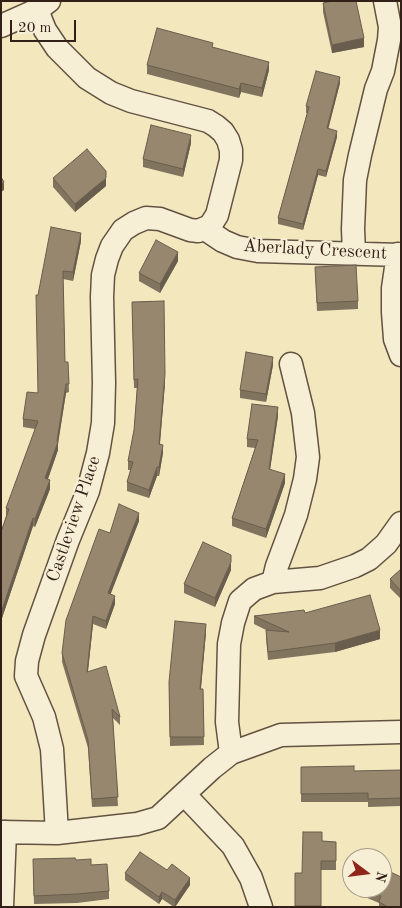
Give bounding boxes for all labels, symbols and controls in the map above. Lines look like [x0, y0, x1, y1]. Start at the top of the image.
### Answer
scale bar [12, 10, 79, 42]
text: 20 m [18, 21, 52, 36]
street label: Aberlady Crescent [243, 235, 387, 265]
street label: Castleview Place [42, 453, 106, 585]
north arrow [342, 848, 392, 898]
text: N [372, 870, 389, 884]

